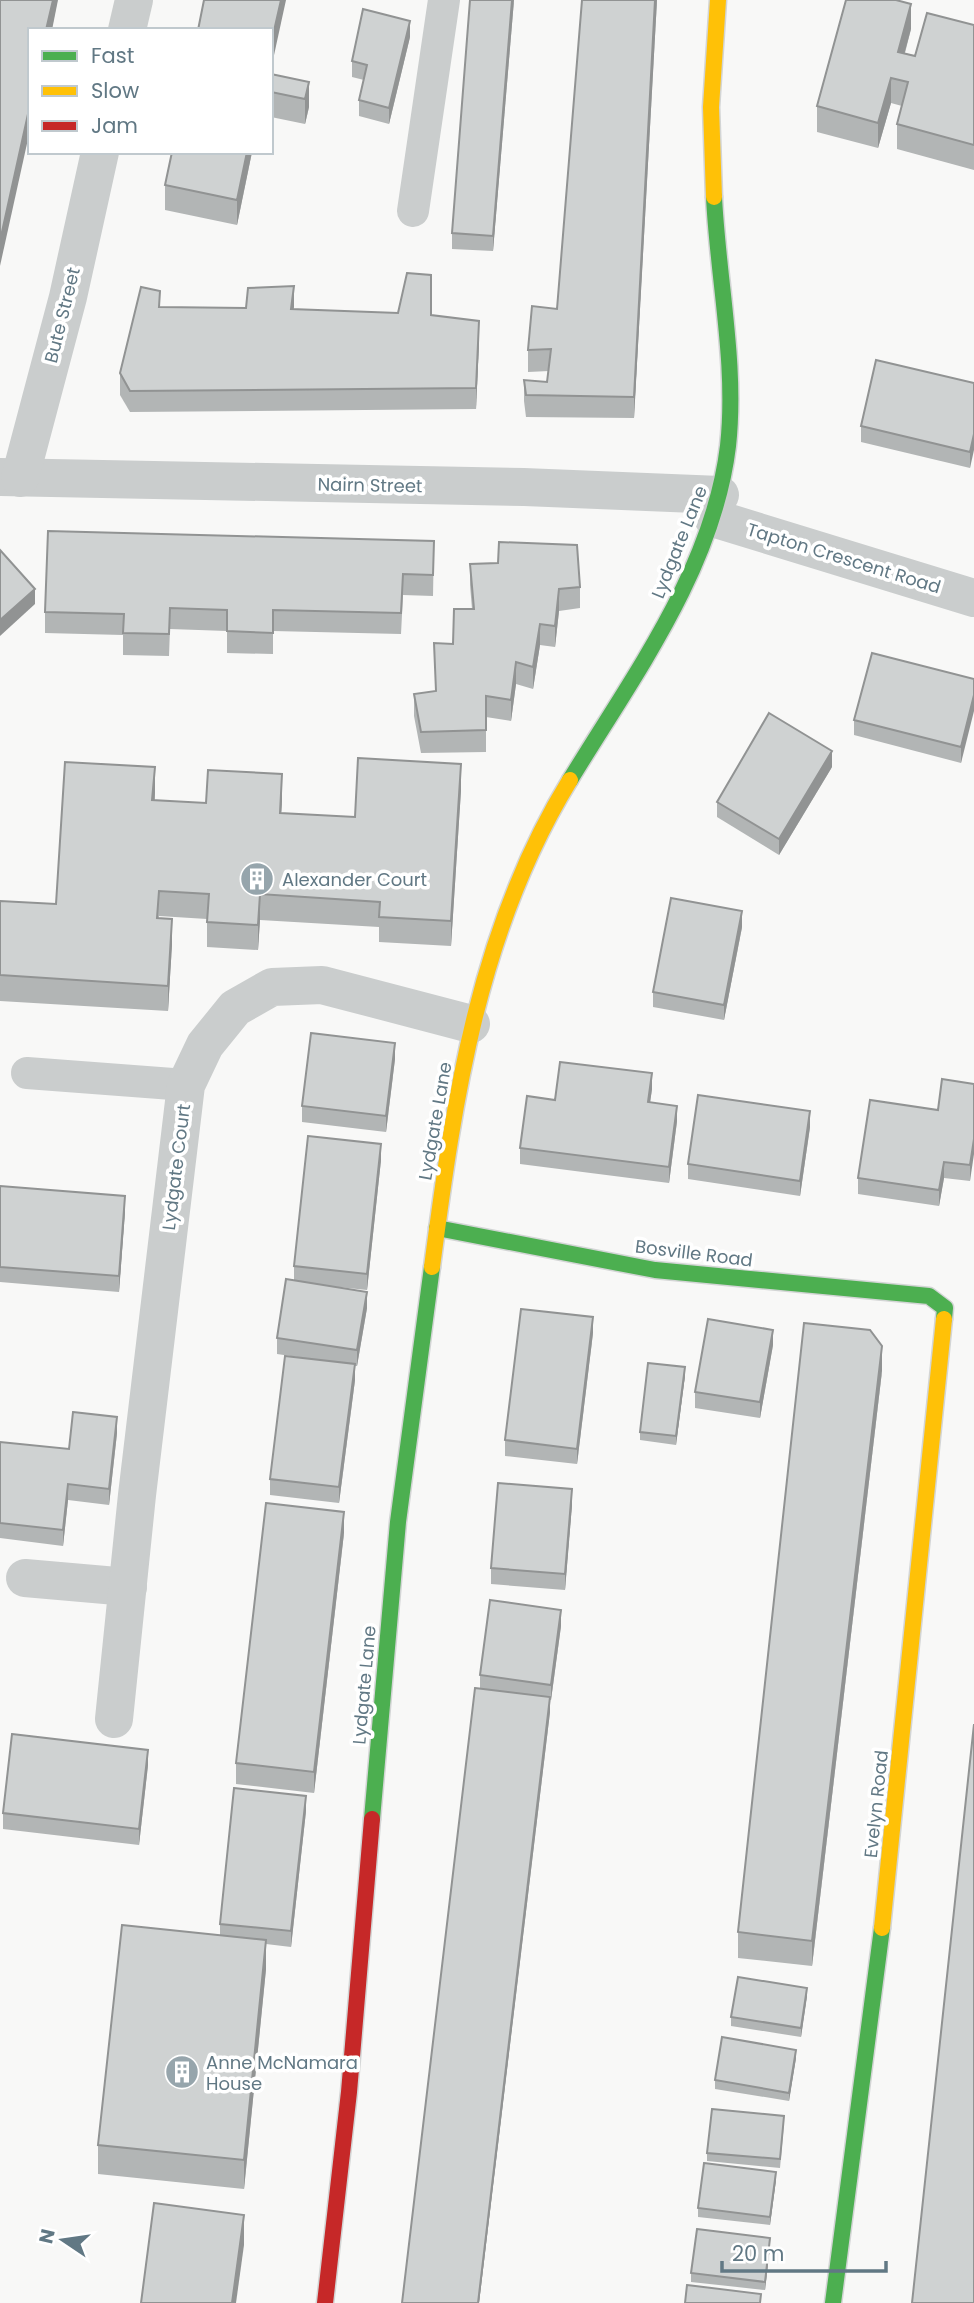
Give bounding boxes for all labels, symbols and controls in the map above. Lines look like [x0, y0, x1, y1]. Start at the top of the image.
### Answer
legend [28, 28, 273, 154]
text: Fast [91, 41, 134, 70]
text: Slow [91, 76, 139, 105]
text: Jam [91, 111, 138, 140]
street label: Bute Street [38, 265, 86, 365]
street label: Nairn Street [317, 472, 423, 498]
street label: Lydgate Lane [645, 482, 713, 602]
street label: Tapton Crescent Road [744, 517, 944, 599]
building icon: Alexander Court [238, 860, 276, 898]
place label: Alexander Court [282, 867, 427, 892]
street label: Lydgate Lane [412, 1060, 458, 1182]
street label: Lydgate Court [156, 1102, 196, 1232]
street label: Bosville Road [634, 1233, 754, 1273]
street label: Lydgate Lane [346, 1624, 382, 1746]
street label: Evelyn Road [858, 1749, 894, 1859]
place label: Anne McNamara House [206, 2050, 358, 2096]
building icon: Anne McNamara House [163, 2053, 201, 2091]
north arrow [28, 2205, 98, 2275]
text: N [32, 2226, 62, 2246]
scale bar [722, 2230, 886, 2274]
text: 20 m [732, 2239, 785, 2268]

